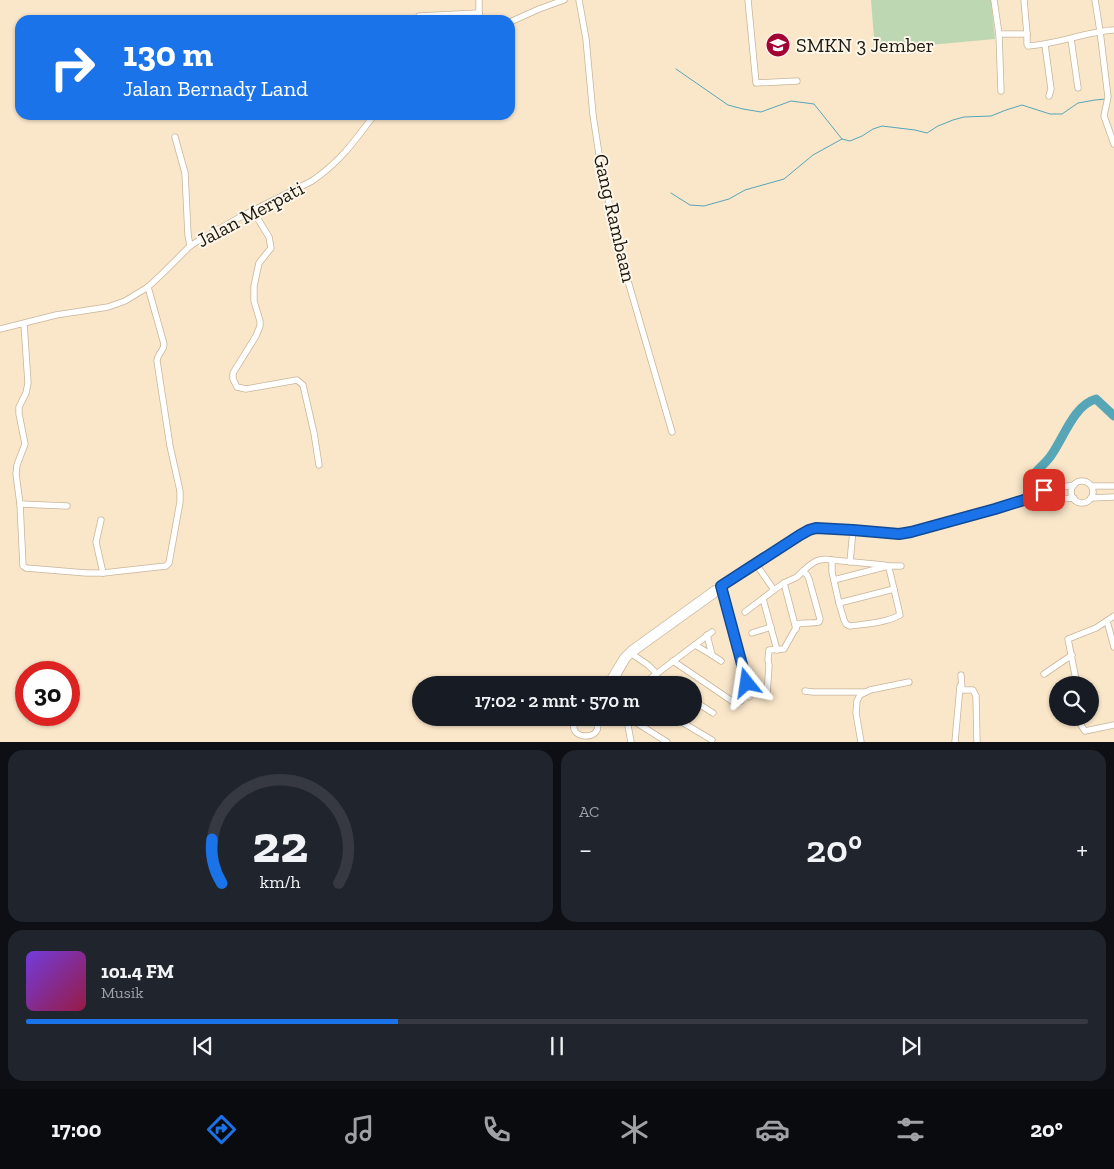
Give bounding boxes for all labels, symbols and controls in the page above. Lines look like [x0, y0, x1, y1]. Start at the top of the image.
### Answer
school or university icon: SMKN 3 Jember [765, 32, 791, 58]
text: 130 m [123, 33, 213, 75]
place label: SMKN 3 Jember [796, 33, 934, 57]
icon: right [40, 35, 105, 100]
text: Jalan Bernady Land [123, 75, 308, 102]
street label: Gang Rambaan [589, 151, 642, 285]
street label: Jalan Merpati [192, 176, 308, 252]
pin [1023, 469, 1065, 511]
icon: arrive [1030, 476, 1058, 504]
position arrow [720, 656, 772, 708]
speed limit sign: 30 [15, 661, 80, 726]
map controls [1049, 676, 1099, 726]
button: search [1049, 676, 1099, 726]
text: 17:02 · 2 mnt · 570 m [474, 689, 640, 712]
text: AC [579, 802, 599, 821]
text: 22 [253, 813, 308, 875]
text: 20° [806, 826, 862, 872]
text: − [579, 833, 592, 866]
text: + [1076, 833, 1088, 866]
text: km/h [260, 871, 301, 893]
text: 101.4 FM [101, 960, 174, 983]
text: Musik [101, 983, 144, 1002]
icon: previous [189, 1032, 217, 1060]
icon: pause [543, 1032, 571, 1060]
icon: next [897, 1032, 925, 1060]
icon: directions [204, 1112, 239, 1147]
icon: music [342, 1112, 377, 1147]
icon: phone [479, 1112, 514, 1147]
icon: climate [617, 1112, 652, 1147]
icon: car [755, 1112, 790, 1147]
icon: filters [893, 1112, 928, 1147]
text: 17:00 [51, 1116, 101, 1143]
text: 20° [1030, 1116, 1063, 1143]

